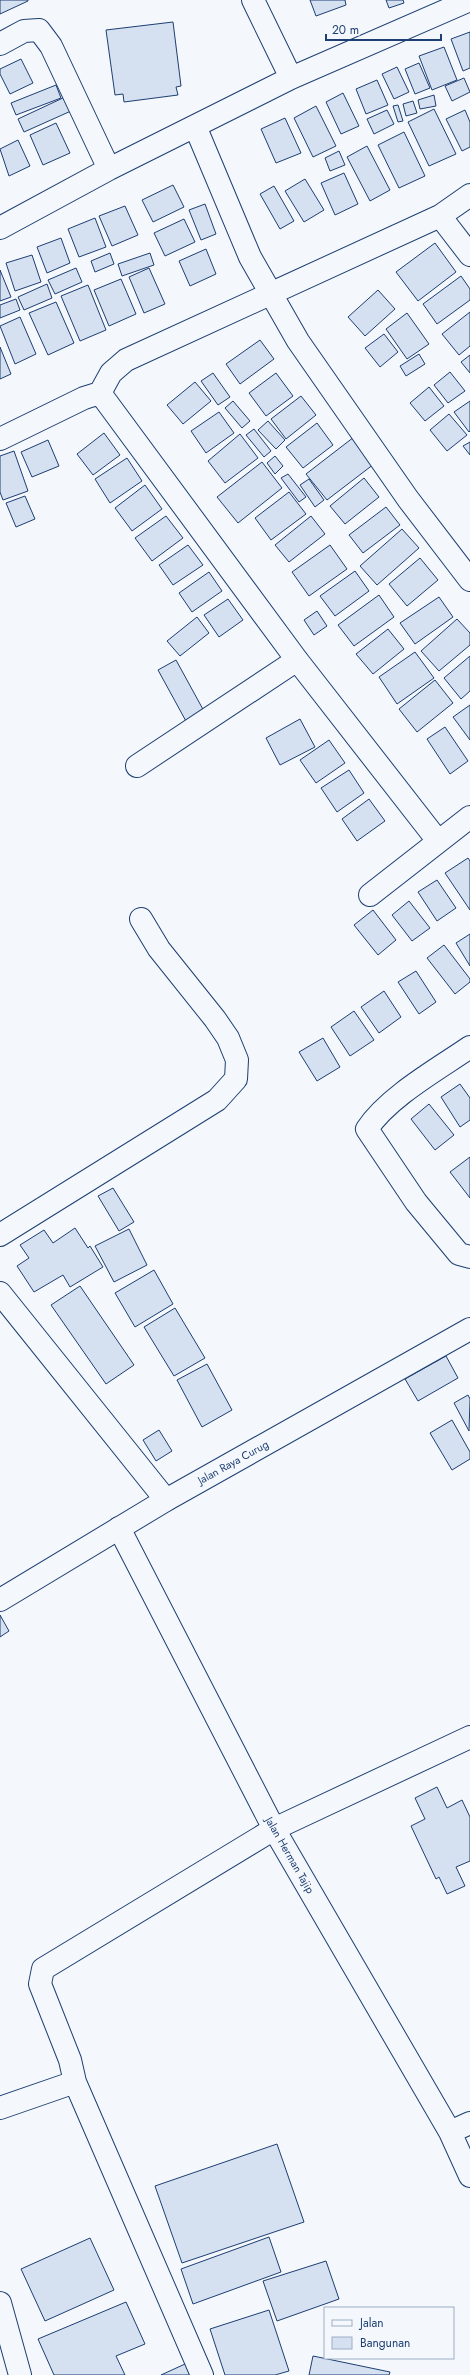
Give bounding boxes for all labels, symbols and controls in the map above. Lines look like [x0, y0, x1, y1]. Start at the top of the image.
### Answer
scale bar [326, 16, 441, 42]
text: 20 m [332, 21, 359, 39]
street label: Jalan Raya Curug [193, 1436, 271, 1489]
street label: Jalan Herman Tajip [261, 1812, 318, 1896]
legend [324, 2307, 454, 2359]
text: Jalan [358, 2314, 383, 2332]
text: Bangunan [360, 2334, 410, 2352]

